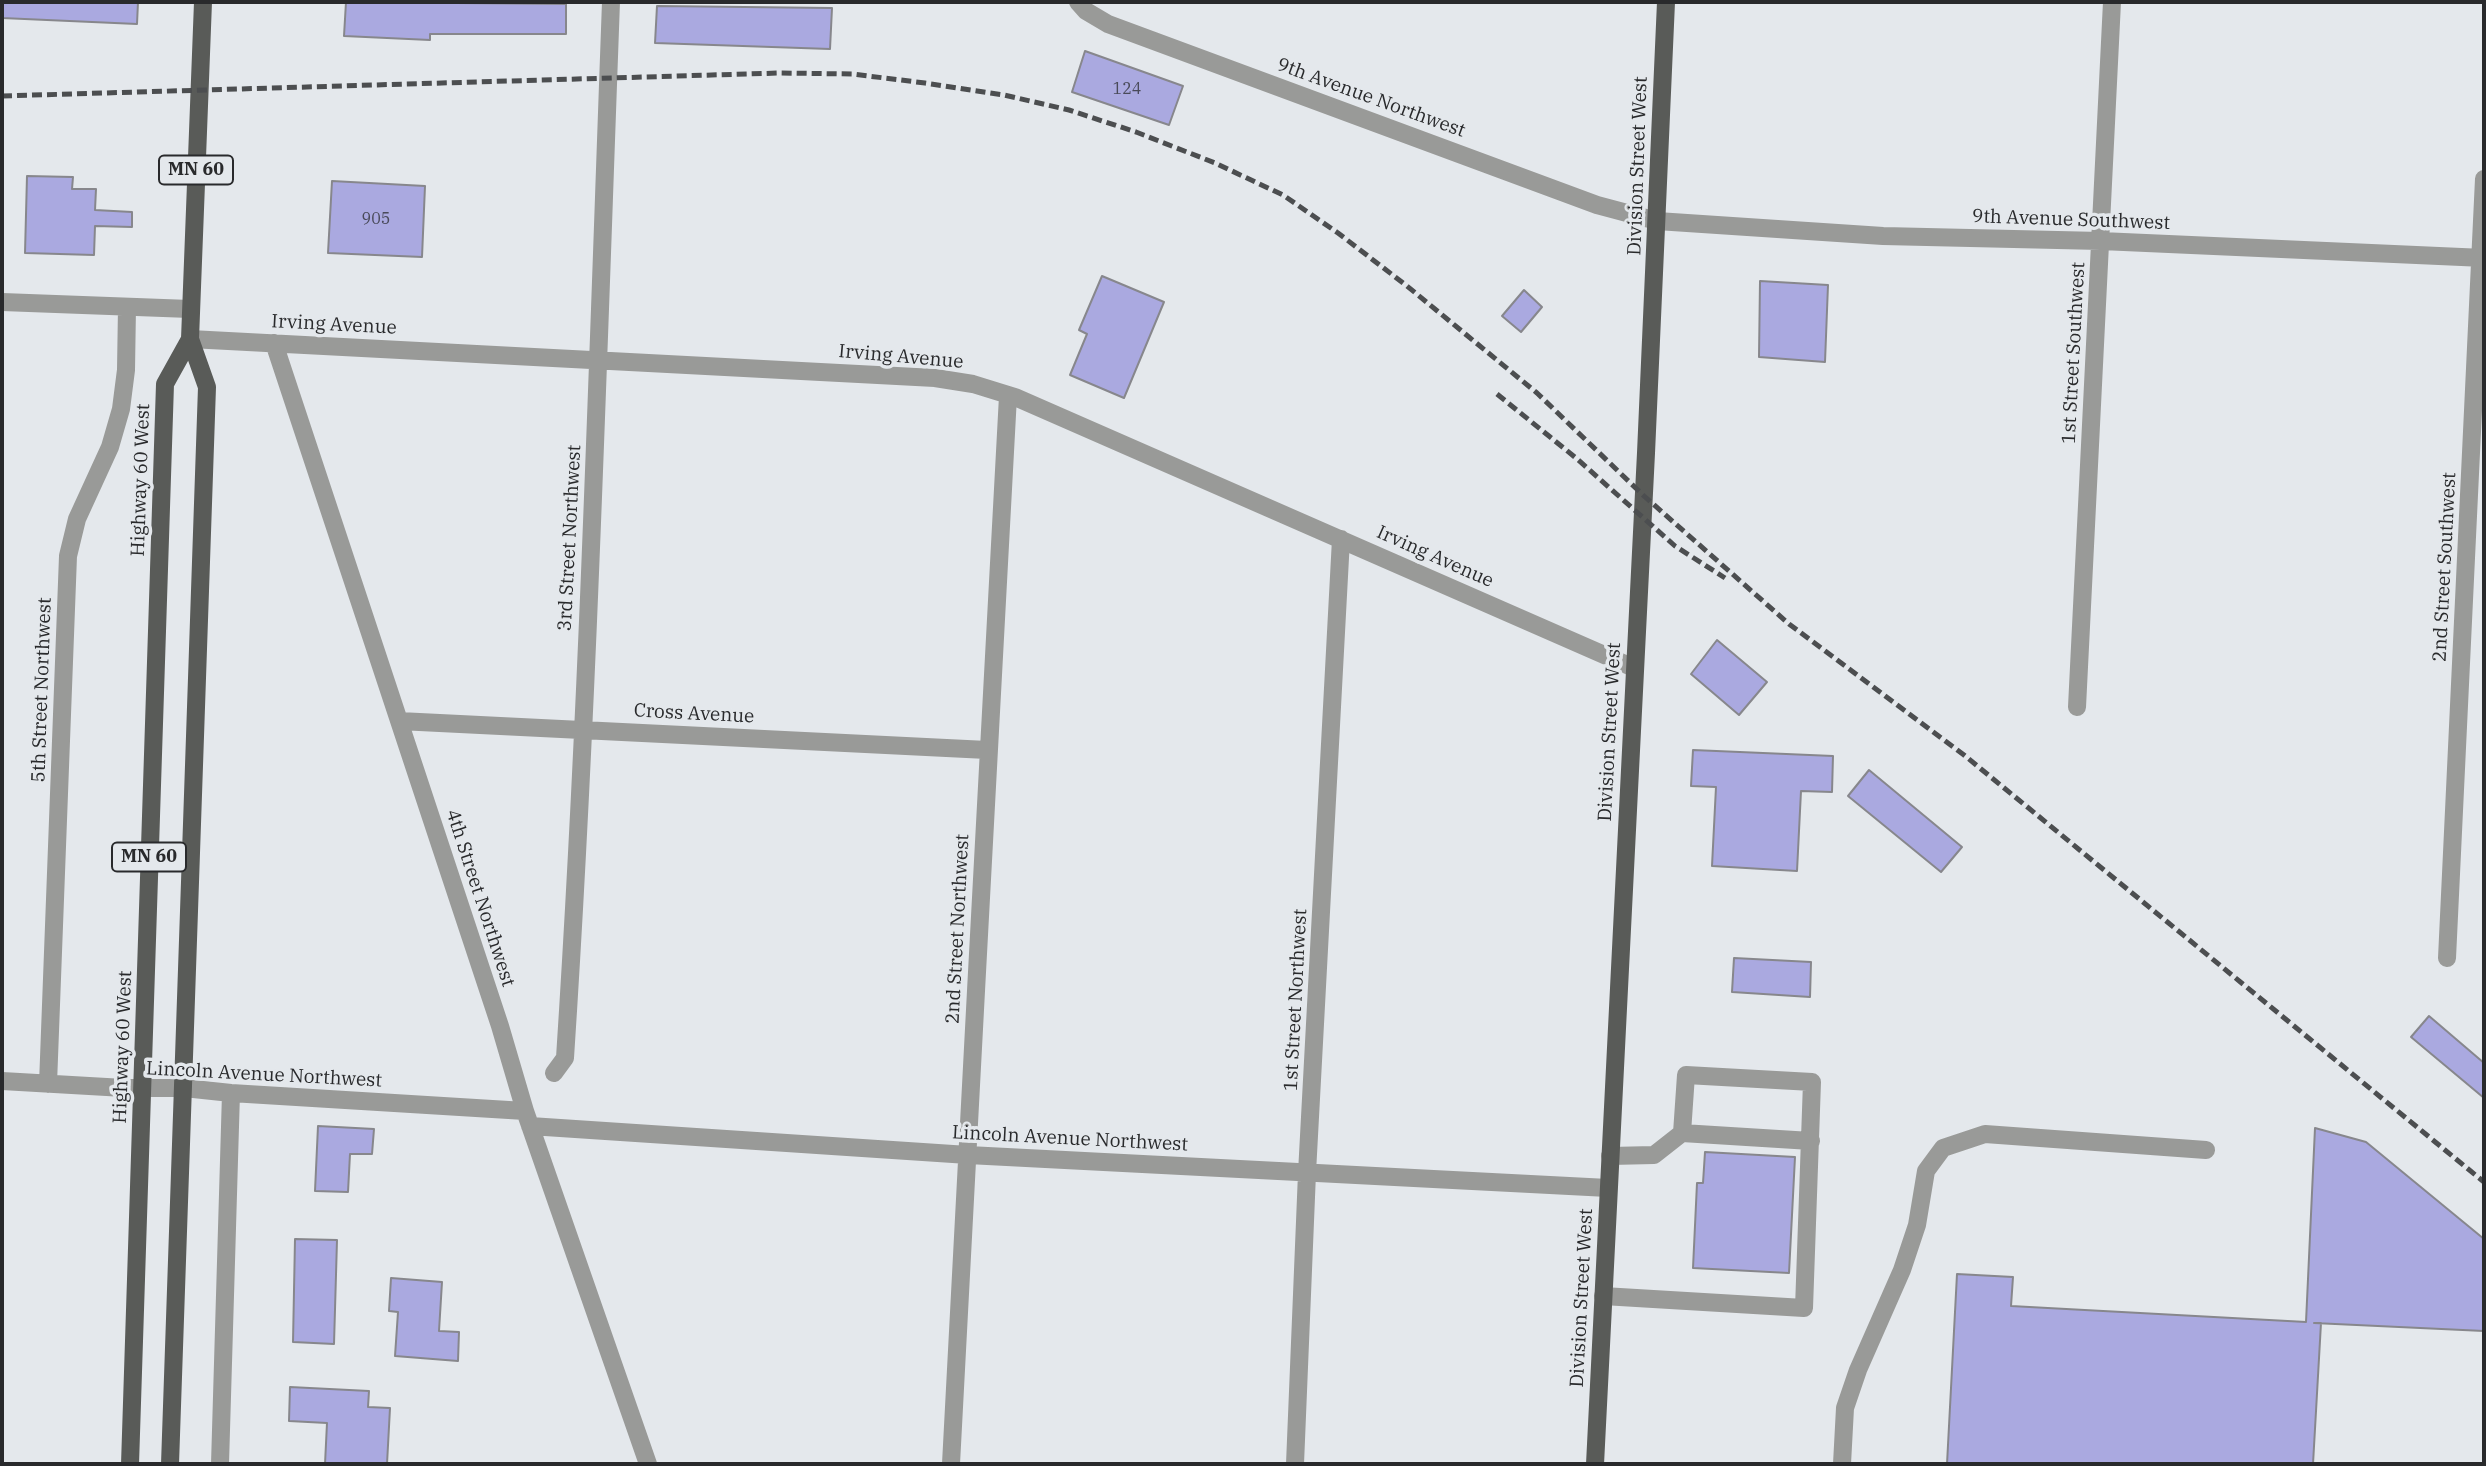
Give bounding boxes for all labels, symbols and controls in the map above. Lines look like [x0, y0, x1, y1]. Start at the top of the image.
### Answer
street label: 9th Avenue Northwest [1274, 53, 1468, 143]
street label: Division Street West [1623, 76, 1653, 256]
house number: 124 [1113, 79, 1141, 99]
road number: MN 60 [159, 155, 233, 184]
street label: 9th Avenue Southwest [1972, 205, 2170, 235]
house number: 905 [362, 209, 390, 229]
street label: 1st Street Southwest [2058, 261, 2090, 445]
street label: Irving Avenue [271, 310, 397, 340]
street label: Irving Avenue [838, 340, 964, 374]
street label: Highway 60 West [127, 403, 155, 557]
street label: 3rd Street Northwest [554, 444, 586, 632]
street label: 2nd Street Southwest [2429, 472, 2461, 662]
street label: Irving Avenue [1373, 521, 1497, 593]
street label: 5th Street Northwest [27, 597, 57, 783]
street label: Division Street West [1594, 642, 1626, 822]
street label: Cross Avenue [633, 699, 755, 729]
street label: 4th Street Northwest [441, 806, 519, 990]
street label: 2nd Street Northwest [942, 833, 974, 1025]
road number: MN 60 [112, 842, 186, 872]
street label: 1st Street Northwest [1280, 908, 1312, 1092]
street label: Highway 60 West [109, 970, 137, 1124]
street label: Lincoln Avenue Northwest [145, 1057, 383, 1093]
street label: Lincoln Avenue Northwest [951, 1121, 1189, 1157]
street label: Division Street West [1566, 1208, 1598, 1388]

